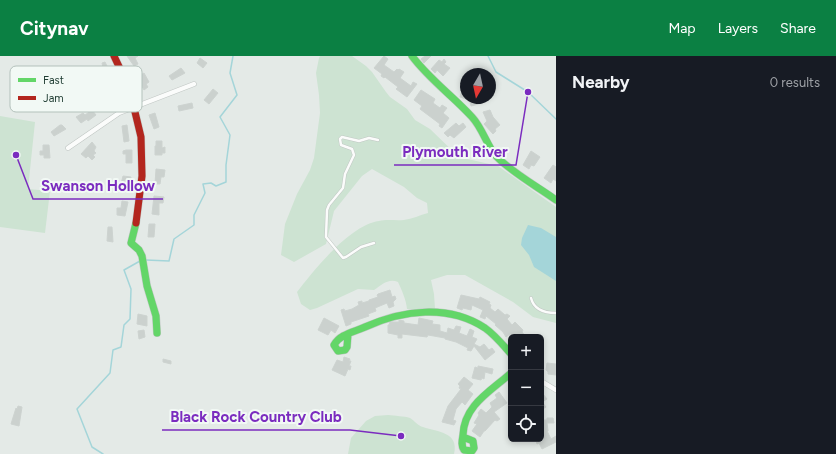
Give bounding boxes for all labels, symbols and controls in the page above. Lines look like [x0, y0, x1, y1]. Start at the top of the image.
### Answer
text: Citynav [20, 17, 89, 40]
text: Map [668, 20, 696, 37]
text: Layers [718, 20, 758, 37]
text: Share [780, 20, 816, 37]
legend [10, 66, 142, 112]
north arrow [460, 68, 496, 104]
text: Nearby [572, 72, 630, 92]
text: Fast [43, 74, 64, 87]
text: 0 results [770, 75, 820, 90]
text: Jam [43, 92, 64, 105]
callout: Plymouth River [394, 138, 516, 165]
text: Plymouth River [402, 143, 508, 161]
callout: Swanson Hollow [33, 172, 163, 199]
text: Swanson Hollow [41, 177, 155, 195]
map controls [508, 334, 544, 442]
button: + [508, 334, 544, 370]
button: − [508, 370, 544, 406]
callout: Black Rock Country Club [162, 403, 350, 430]
button: locate [508, 406, 544, 442]
text: Black Rock Country Club [170, 408, 342, 426]

